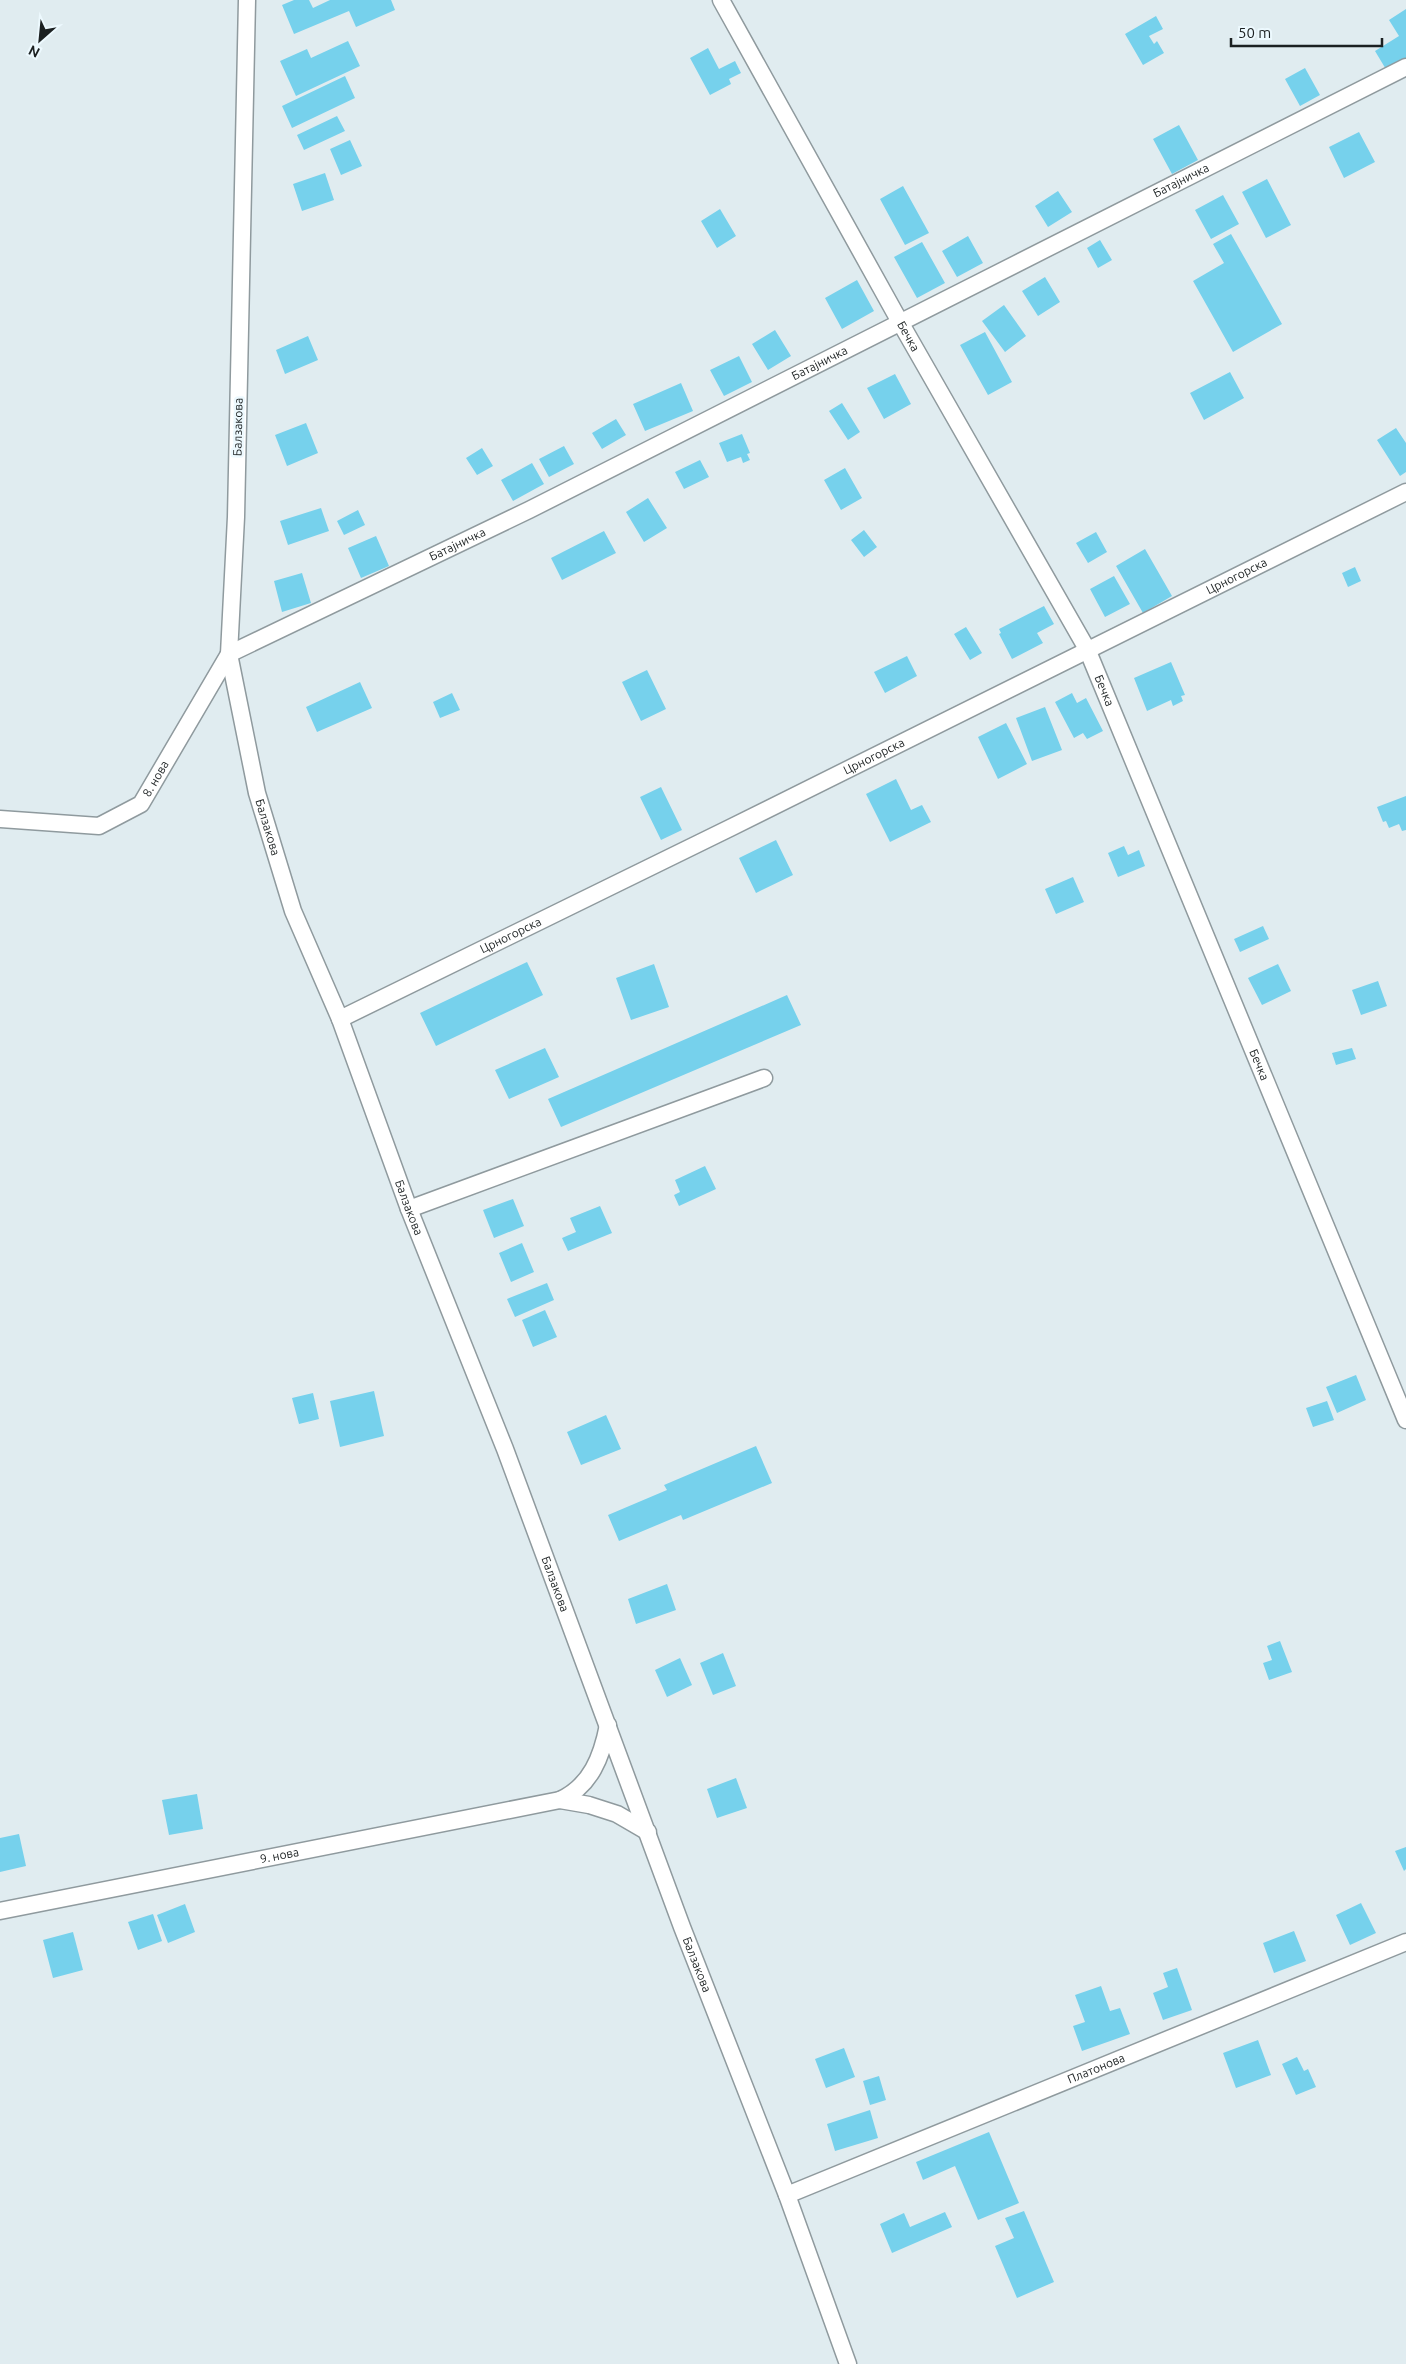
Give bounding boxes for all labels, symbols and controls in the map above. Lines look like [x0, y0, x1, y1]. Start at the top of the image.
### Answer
north arrow [15, 15, 65, 65]
scale bar [1231, 15, 1382, 47]
text: 50 m [1238, 24, 1271, 41]
text: N [26, 42, 42, 61]
street label: Батајничка [1151, 161, 1211, 200]
street label: Бечка [895, 319, 922, 354]
street label: Батајничка [789, 343, 850, 382]
street label: Балзакова [230, 398, 245, 456]
street label: Батајничка [427, 525, 487, 563]
street label: Црногорска [1204, 555, 1269, 596]
street label: Бечка [1092, 673, 1117, 708]
street label: Црногорска [841, 735, 906, 777]
street label: 8. нова [140, 758, 171, 799]
street label: Балзакова [253, 797, 283, 857]
street label: Црногорска [478, 915, 543, 955]
street label: Бечка [1247, 1047, 1272, 1082]
street label: Балзакова [393, 1178, 426, 1237]
street label: Балзакова [539, 1554, 572, 1614]
street label: 9. нова [259, 1845, 300, 1865]
street label: Балзакова [681, 1935, 714, 1994]
street label: Платонова [1065, 2051, 1127, 2086]

